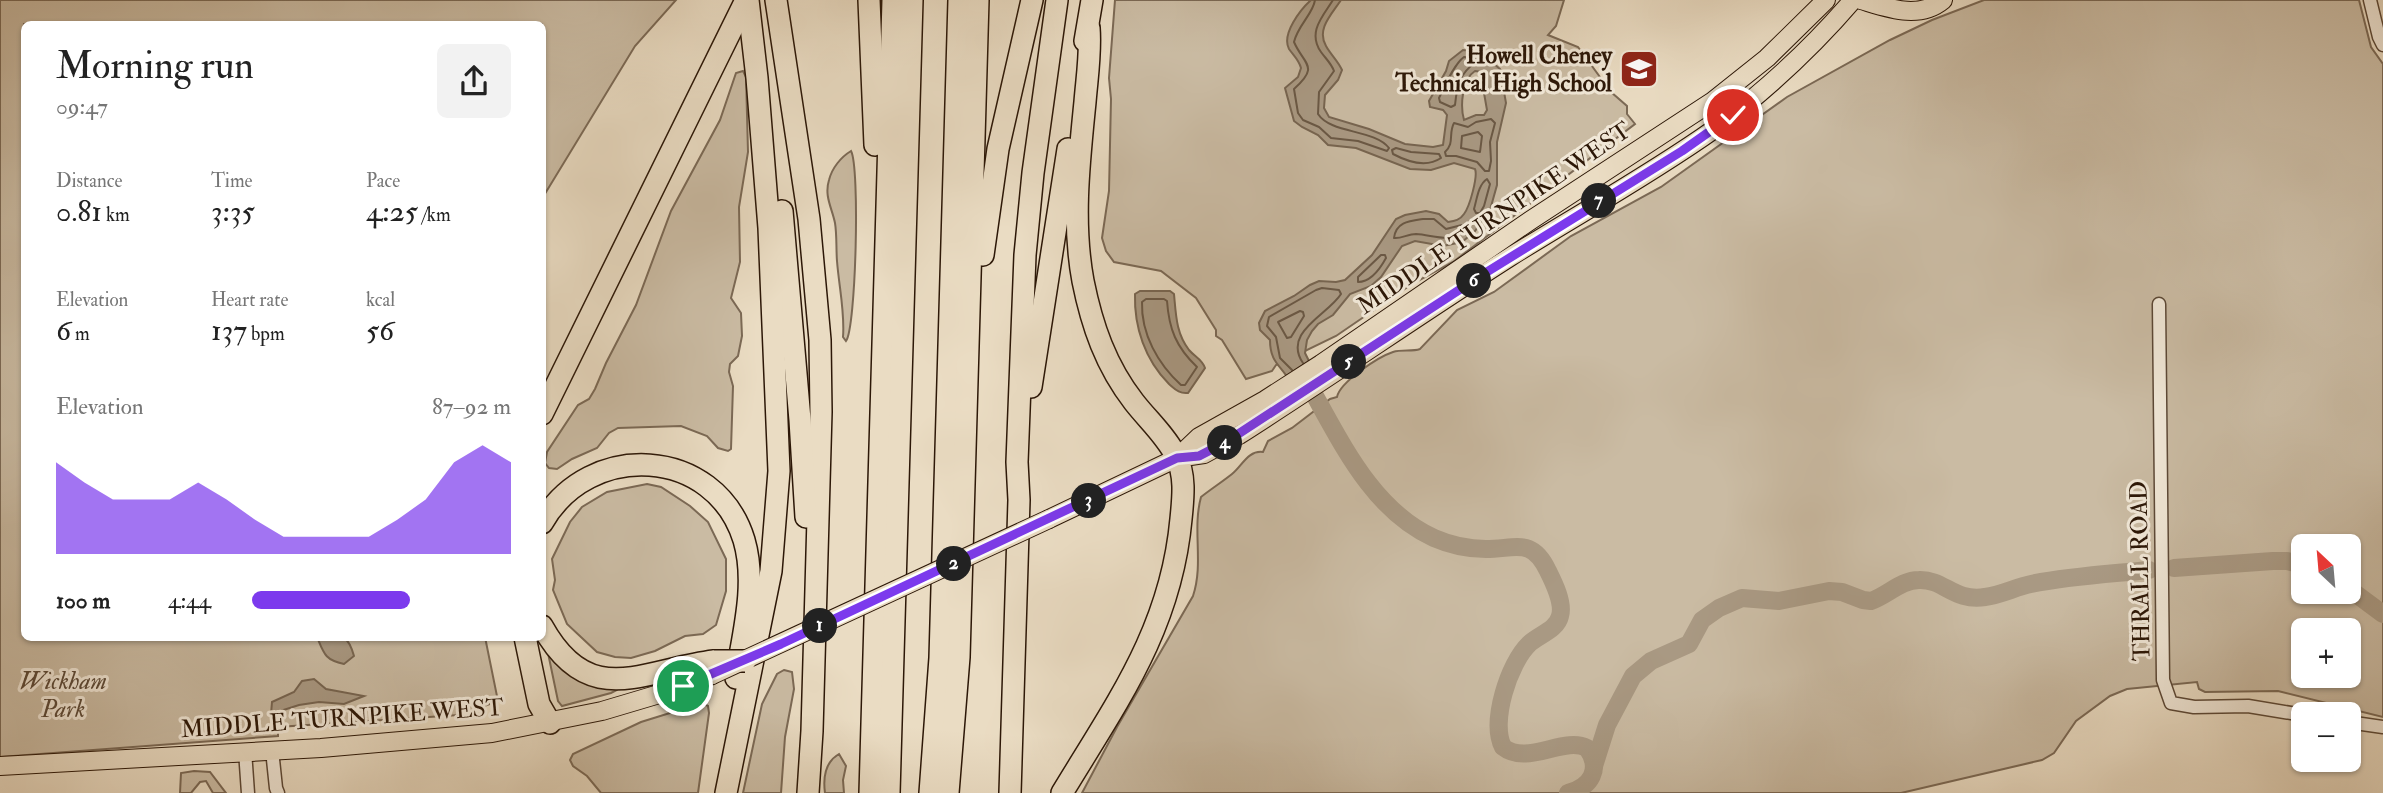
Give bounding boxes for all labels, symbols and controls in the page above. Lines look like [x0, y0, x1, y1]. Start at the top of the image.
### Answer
place label: Howell Cheney Technical High School [1394, 40, 1613, 99]
text: Morning run [56, 42, 254, 90]
button: share [437, 44, 511, 118]
school or university icon: Howell Cheney Technical High School [1618, 48, 1660, 90]
pin [1703, 85, 1763, 145]
text: 09:47 [56, 92, 108, 121]
icon: check [1714, 96, 1752, 134]
street label: MIDDLE TURNPIKE WEST [1351, 115, 1637, 322]
text: Distance [56, 169, 122, 193]
text: Time [211, 169, 253, 193]
text: Pace [366, 169, 400, 193]
pin: 7 [1582, 184, 1616, 218]
text: 7 [1594, 188, 1603, 212]
text: 0.81 [56, 193, 102, 230]
text: 3:35 [211, 193, 255, 230]
text: 4:25 [366, 193, 418, 230]
text: km [102, 203, 130, 227]
text: /km [418, 203, 451, 227]
pin: 6 [1456, 264, 1492, 298]
text: 6 [1469, 268, 1478, 292]
text: Elevation [56, 288, 128, 312]
text: Heart rate [211, 288, 288, 312]
text: kcal [366, 288, 395, 312]
text: 6 [56, 312, 71, 349]
text: 137 [211, 312, 247, 349]
text: 56 [366, 312, 394, 349]
text: m [71, 322, 90, 346]
text: bpm [247, 322, 285, 346]
pin: 5 [1332, 344, 1366, 380]
text: 5 [1344, 349, 1353, 373]
text: Elevation [56, 392, 144, 421]
text: 87–92 m [432, 392, 511, 421]
pin: 4 [1208, 426, 1242, 460]
text: 4 [1219, 430, 1230, 454]
street label: THRALL ROAD [2123, 480, 2158, 661]
pin: 3 [1072, 484, 1106, 518]
text: 3 [1085, 488, 1092, 512]
north arrow [2291, 534, 2361, 604]
map controls [2291, 534, 2361, 772]
pin: 2 [936, 546, 972, 582]
text: 2 [949, 551, 958, 575]
text: 100 m [56, 586, 110, 615]
text: 4:44 [168, 586, 211, 615]
pin: 1 [802, 608, 838, 644]
text: 1 [816, 613, 823, 637]
button: + [2291, 618, 2361, 688]
pin [653, 656, 713, 716]
park label: Wickham Park [19, 666, 107, 725]
icon: arrive [664, 667, 702, 705]
street label: MIDDLE TURNPIKE WEST [180, 692, 505, 745]
button: − [2291, 702, 2361, 772]

